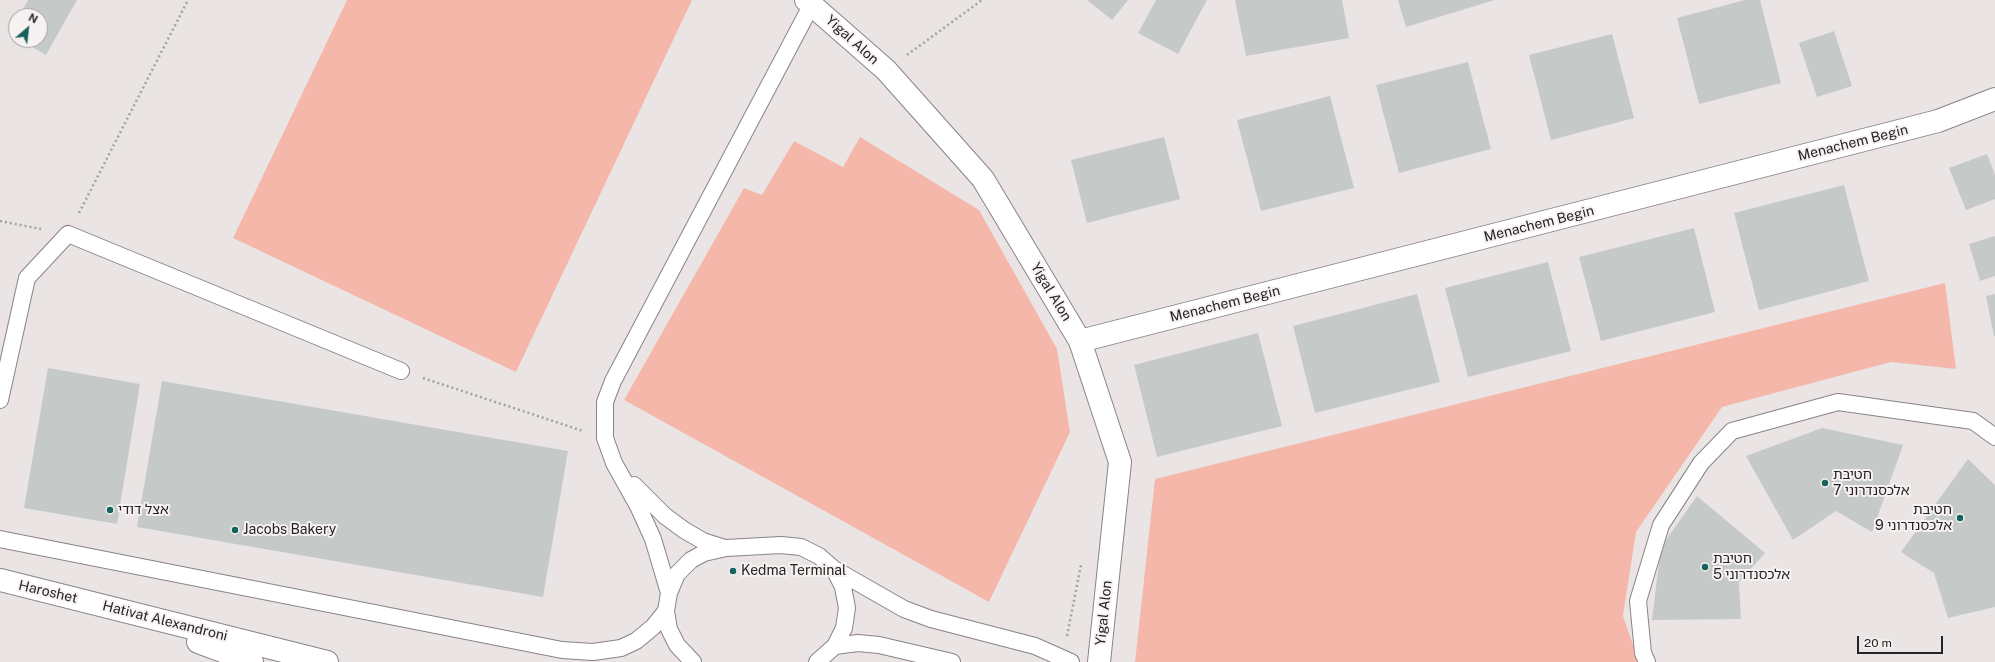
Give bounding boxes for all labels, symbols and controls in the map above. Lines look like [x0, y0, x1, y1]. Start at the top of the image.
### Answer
north arrow [8, 8, 48, 48]
text: N [27, 11, 40, 26]
street label: Yigal Alon [822, 12, 882, 68]
street label: Menachem Begin [1796, 121, 1910, 165]
street label: Menachem Begin [1482, 202, 1596, 246]
street label: Yigal Alon [1027, 260, 1075, 324]
street label: Menachem Begin [1168, 282, 1282, 326]
place label: חטיבת אלכסנדרוני 7 [1833, 467, 1910, 500]
marker: חטיבת אלכסנדרוני 7 [1820, 478, 1830, 488]
place label: אצל דודי [118, 502, 169, 518]
place label: חטיבת אלכסנדרוני 9 [1875, 502, 1952, 534]
marker: אצל דודי [105, 505, 115, 515]
marker: חטיבת אלכסנדרוני 9 [1955, 513, 1965, 523]
place label: Jacobs Bakery [243, 522, 336, 538]
marker: Jacobs Bakery [230, 525, 240, 535]
place label: חטיבת אלכסנדרוני 5 [1713, 551, 1790, 584]
marker: חטיבת אלכסנדרוני 5 [1700, 562, 1710, 572]
place label: Kedma Terminal [741, 563, 846, 579]
marker: Kedma Terminal [728, 566, 738, 576]
street label: Haroshet [17, 577, 79, 607]
street label: Yigal Alon [1092, 580, 1116, 646]
street label: Hativat Alexandroni [101, 597, 229, 645]
scale bar [1859, 628, 1945, 654]
text: 20 m [1864, 636, 1892, 650]

